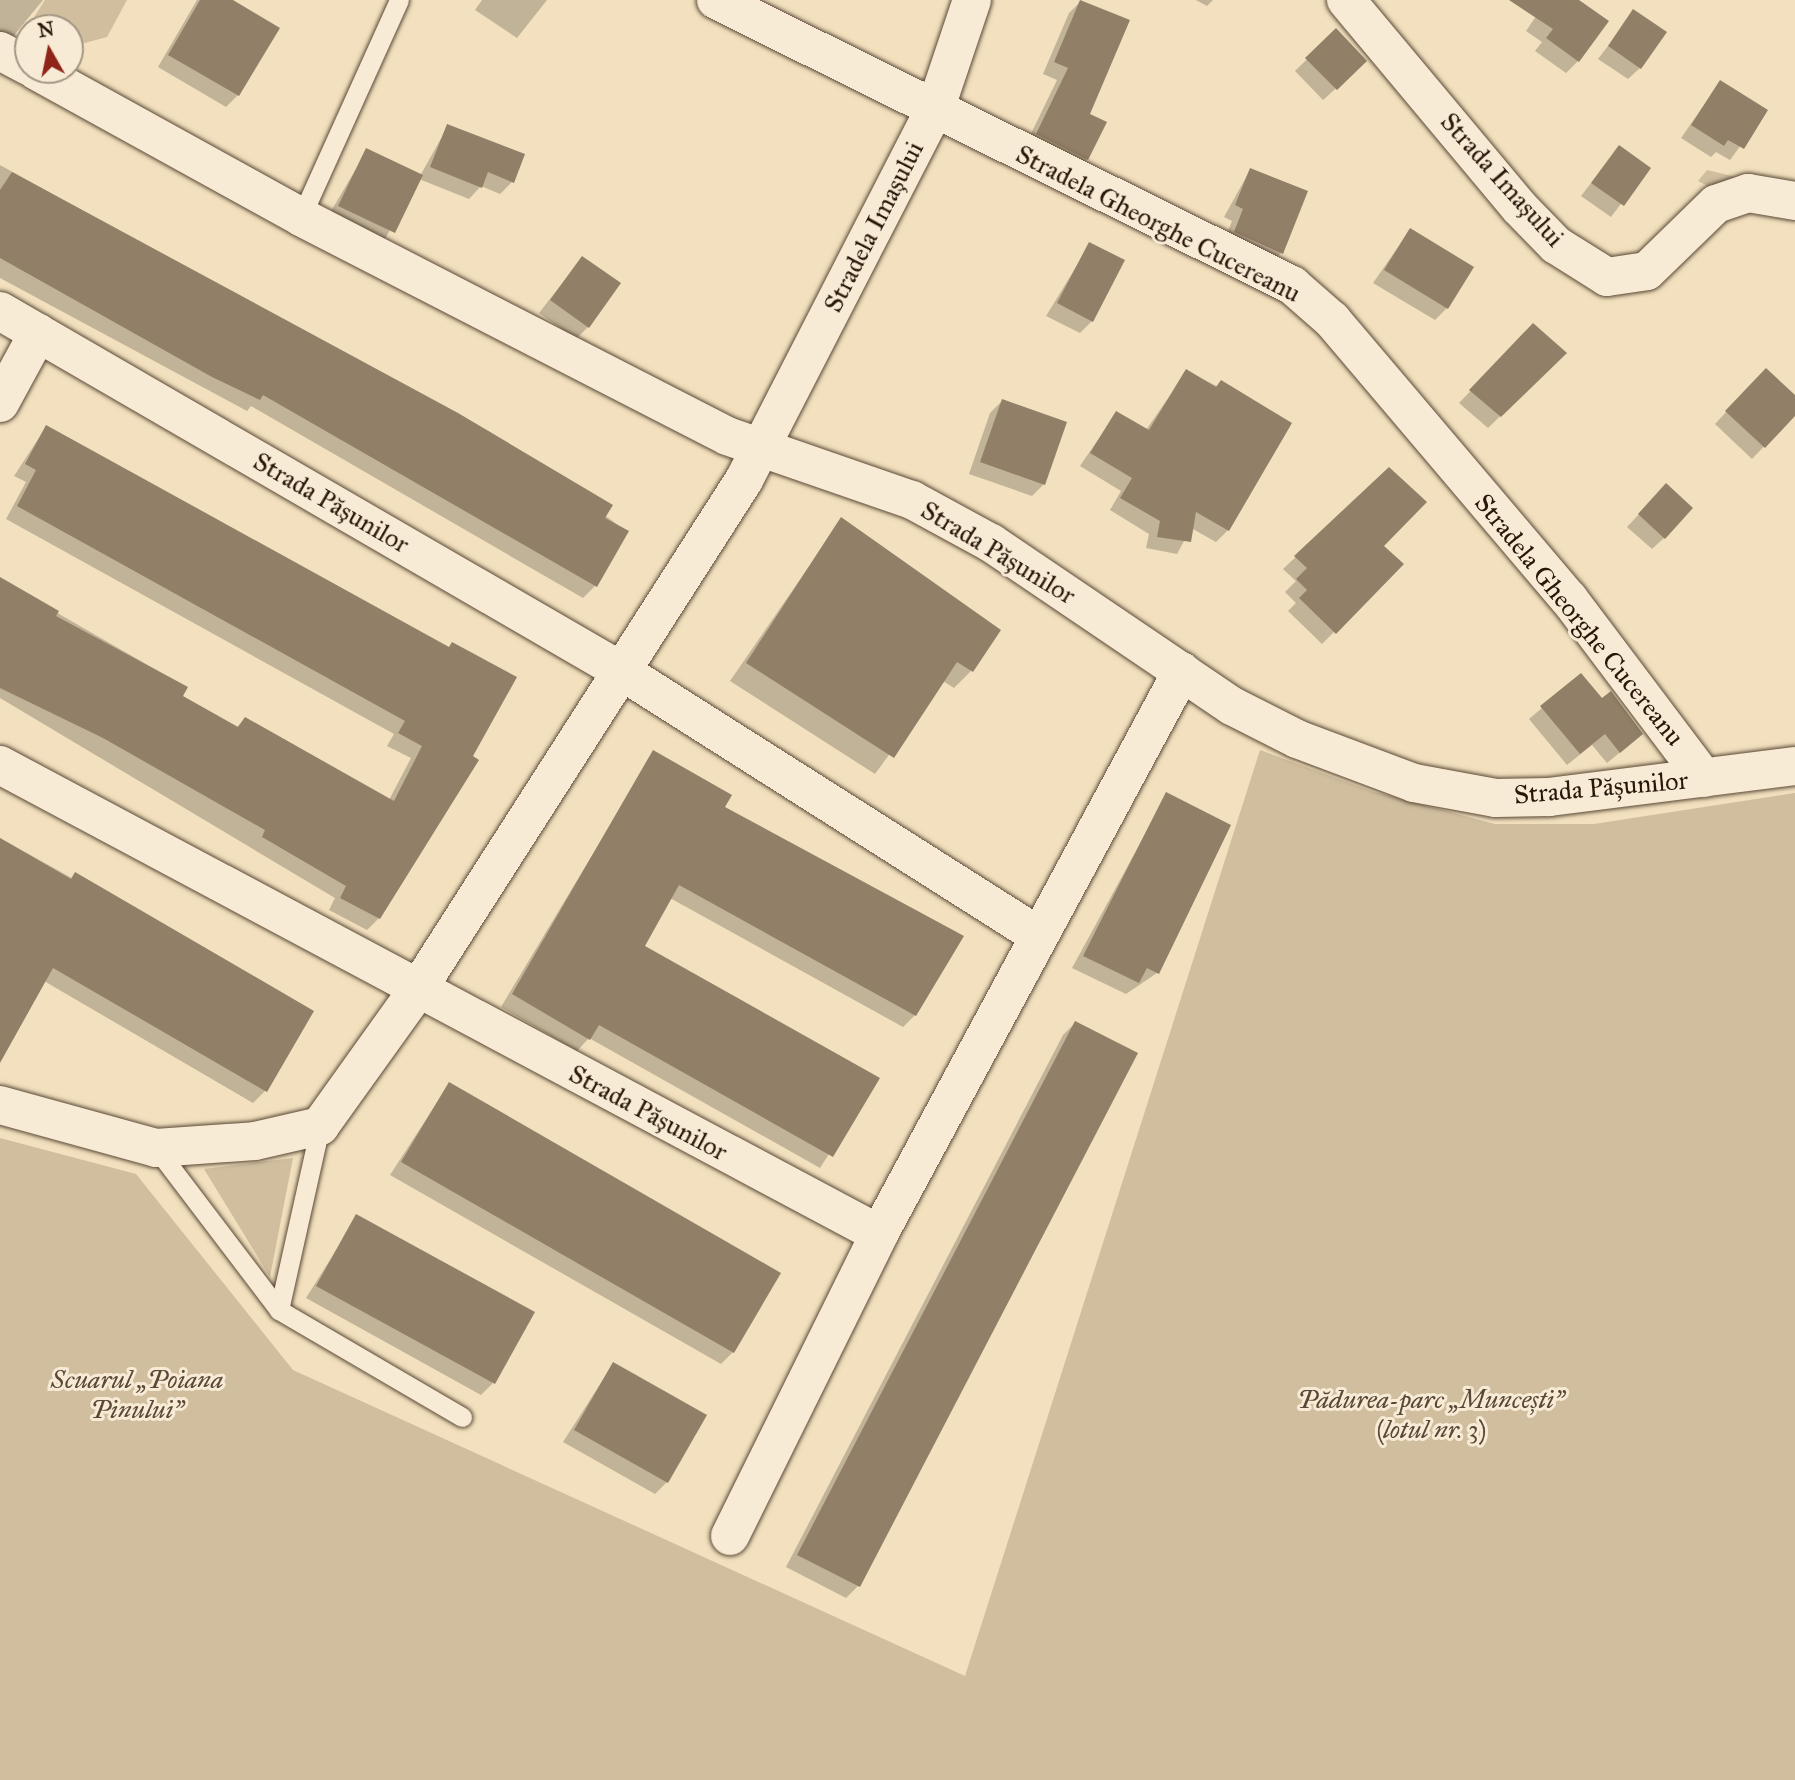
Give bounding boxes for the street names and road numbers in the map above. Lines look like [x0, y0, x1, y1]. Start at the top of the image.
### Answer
street label: Strada Imașului [1434, 106, 1570, 254]
street label: Stradela Imașului [818, 136, 930, 318]
street label: Stradela Gheorghe Cucereanu [1011, 139, 1305, 309]
street label: Strada Pășunilor [248, 446, 414, 560]
street label: Stradela Gheorghe Cucereanu [1468, 488, 1690, 752]
street label: Strada Pășunilor [915, 495, 1081, 611]
street label: Strada Pășunilor [1513, 765, 1689, 811]
street label: Strada Pășunilor [564, 1058, 732, 1168]

